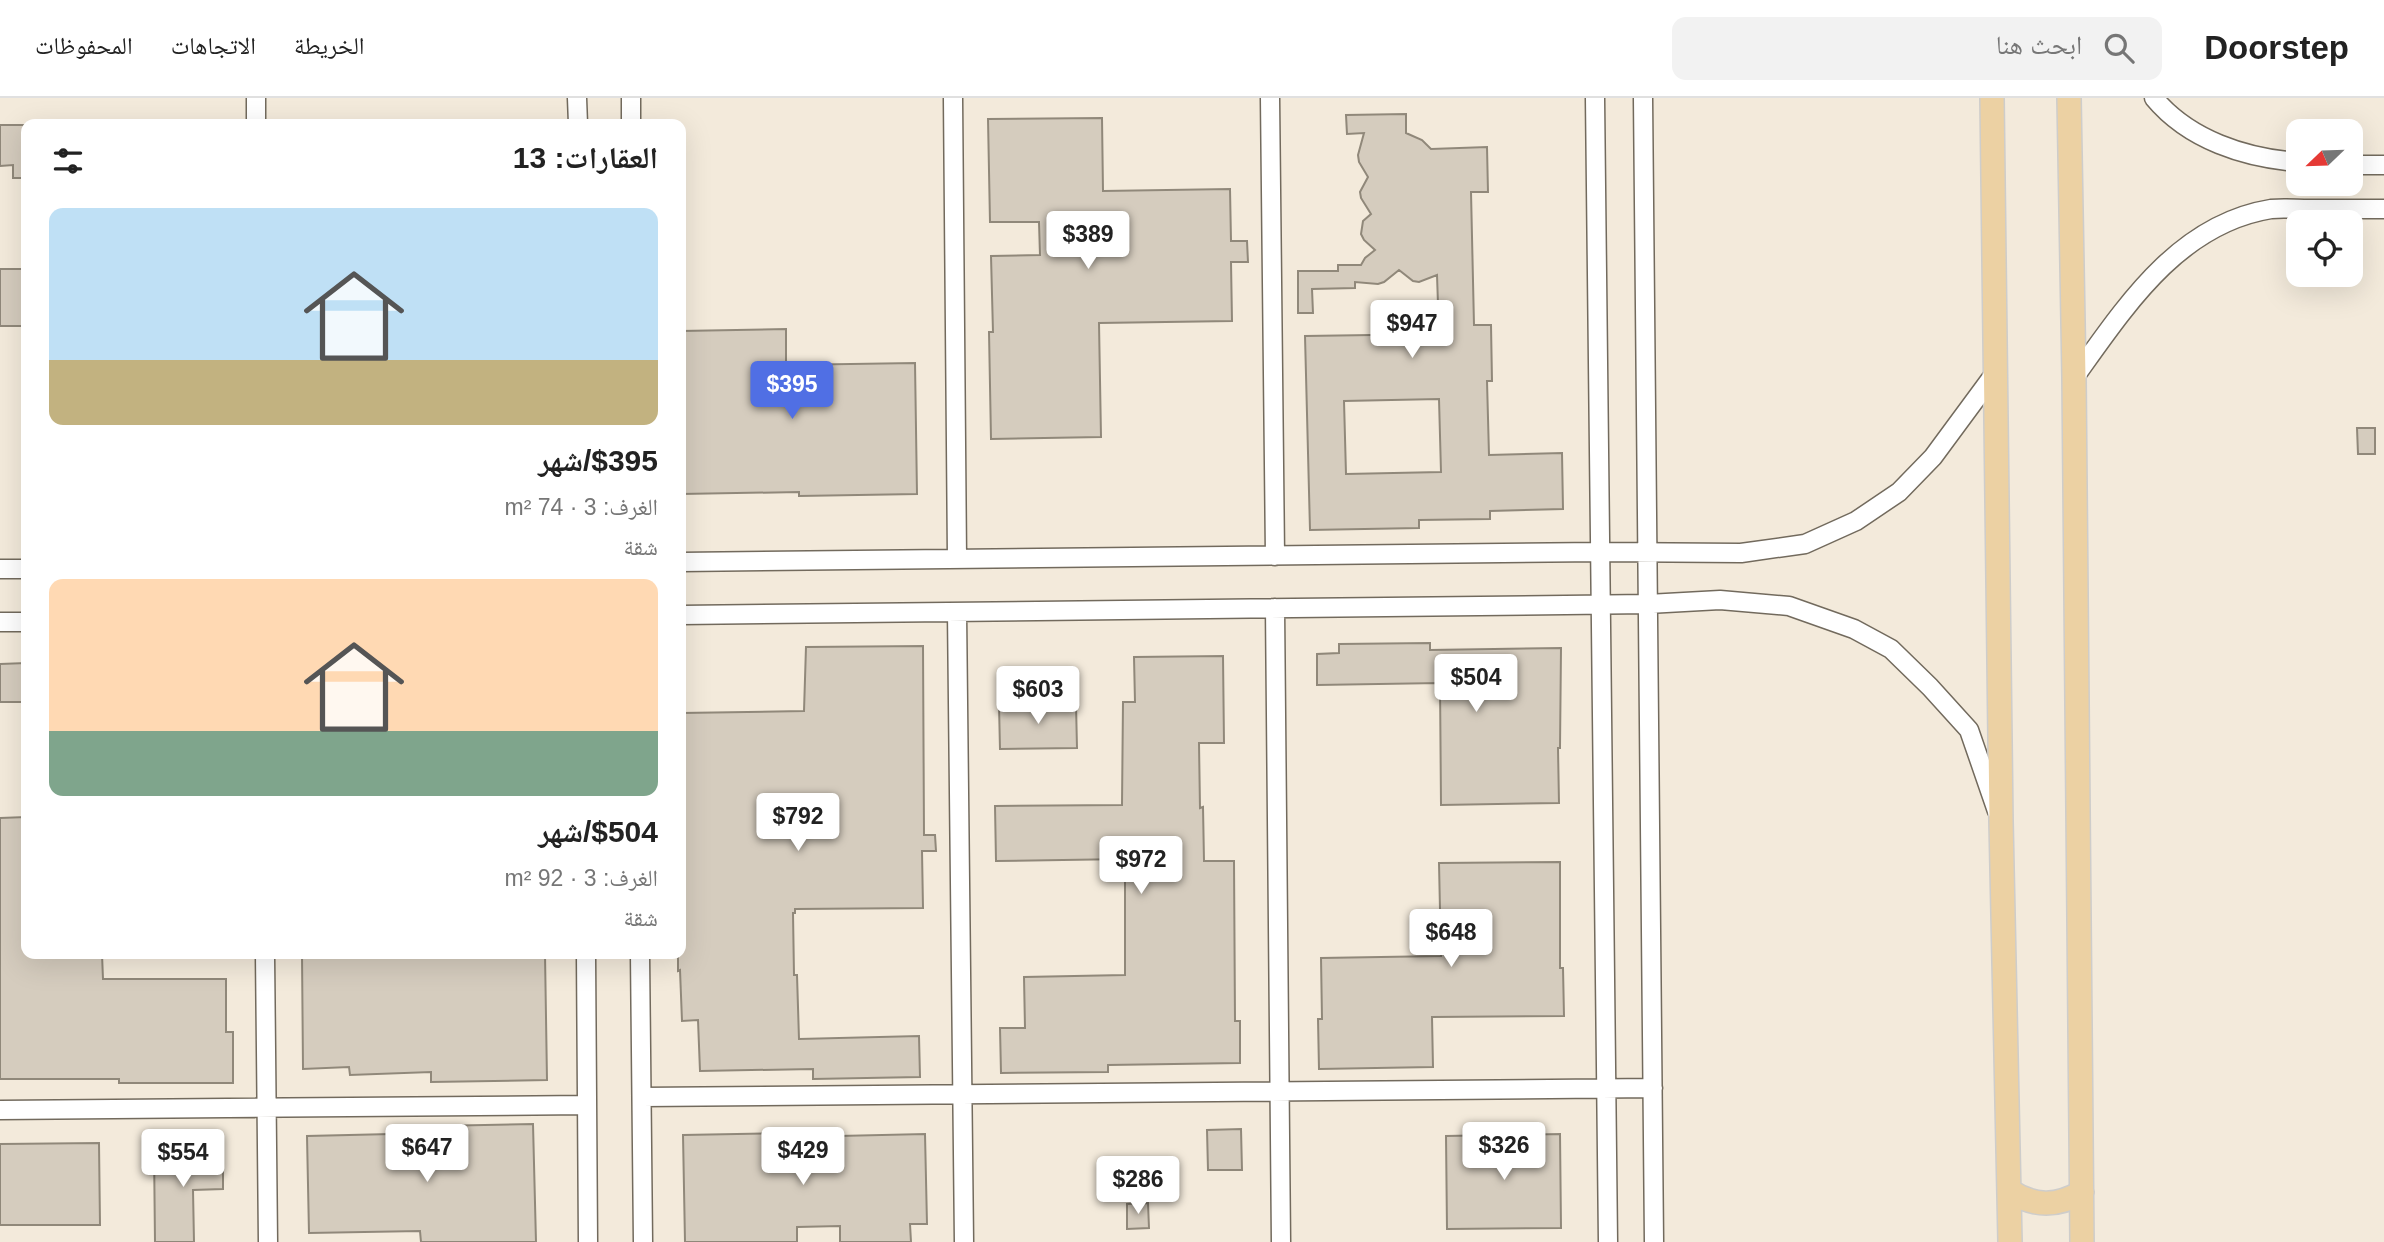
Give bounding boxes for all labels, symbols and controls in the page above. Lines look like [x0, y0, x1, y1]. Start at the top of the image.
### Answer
search box [1672, 17, 2162, 80]
icon: search [2100, 29, 2138, 67]
text: Doorstep [2204, 29, 2349, 66]
text: ابحث هنا [1996, 30, 2082, 60]
text: المحفوظات [35, 32, 133, 59]
text: الاتجاهات [171, 32, 256, 59]
text: الخريطة [294, 32, 365, 59]
north arrow [2286, 119, 2362, 196]
map controls [2286, 119, 2363, 287]
text: العقارات: 13 [513, 141, 658, 174]
icon: filters [49, 142, 87, 180]
button: locate [2286, 210, 2363, 287]
pin: $389 [1047, 212, 1129, 271]
text: $389 [1062, 221, 1114, 247]
icon: home [291, 253, 417, 379]
pin: $947 [1371, 300, 1453, 360]
text: $947 [1386, 310, 1438, 336]
pin: $395 [751, 362, 833, 421]
text: $395 [766, 371, 818, 397]
text: $395/شهر [538, 444, 658, 477]
text: الغرف: 3 · 74 m² [504, 494, 658, 520]
text: شقة [624, 534, 658, 560]
icon: home [291, 624, 417, 750]
pin: $504 [1435, 654, 1517, 714]
text: $504 [1450, 664, 1502, 690]
pin: $603 [997, 666, 1079, 726]
text: $603 [1012, 676, 1064, 702]
pin: $792 [757, 794, 839, 853]
text: $792 [772, 803, 824, 829]
text: $504/شهر [538, 815, 658, 848]
pin: $972 [1100, 836, 1182, 896]
text: $972 [1115, 846, 1167, 872]
text: الغرف: 3 · 92 m² [504, 865, 658, 891]
text: شقة [624, 905, 658, 931]
pin: $648 [1410, 910, 1492, 969]
text: $648 [1425, 919, 1477, 945]
pin: $326 [1463, 1122, 1545, 1182]
pin: $647 [386, 1124, 468, 1184]
pin: $429 [762, 1128, 844, 1187]
pin: $554 [142, 1130, 224, 1189]
text: $326 [1478, 1132, 1530, 1158]
text: $647 [401, 1134, 453, 1160]
text: $429 [777, 1137, 829, 1163]
text: $554 [157, 1139, 209, 1165]
pin: $286 [1097, 1156, 1179, 1216]
text: $286 [1112, 1166, 1164, 1192]

